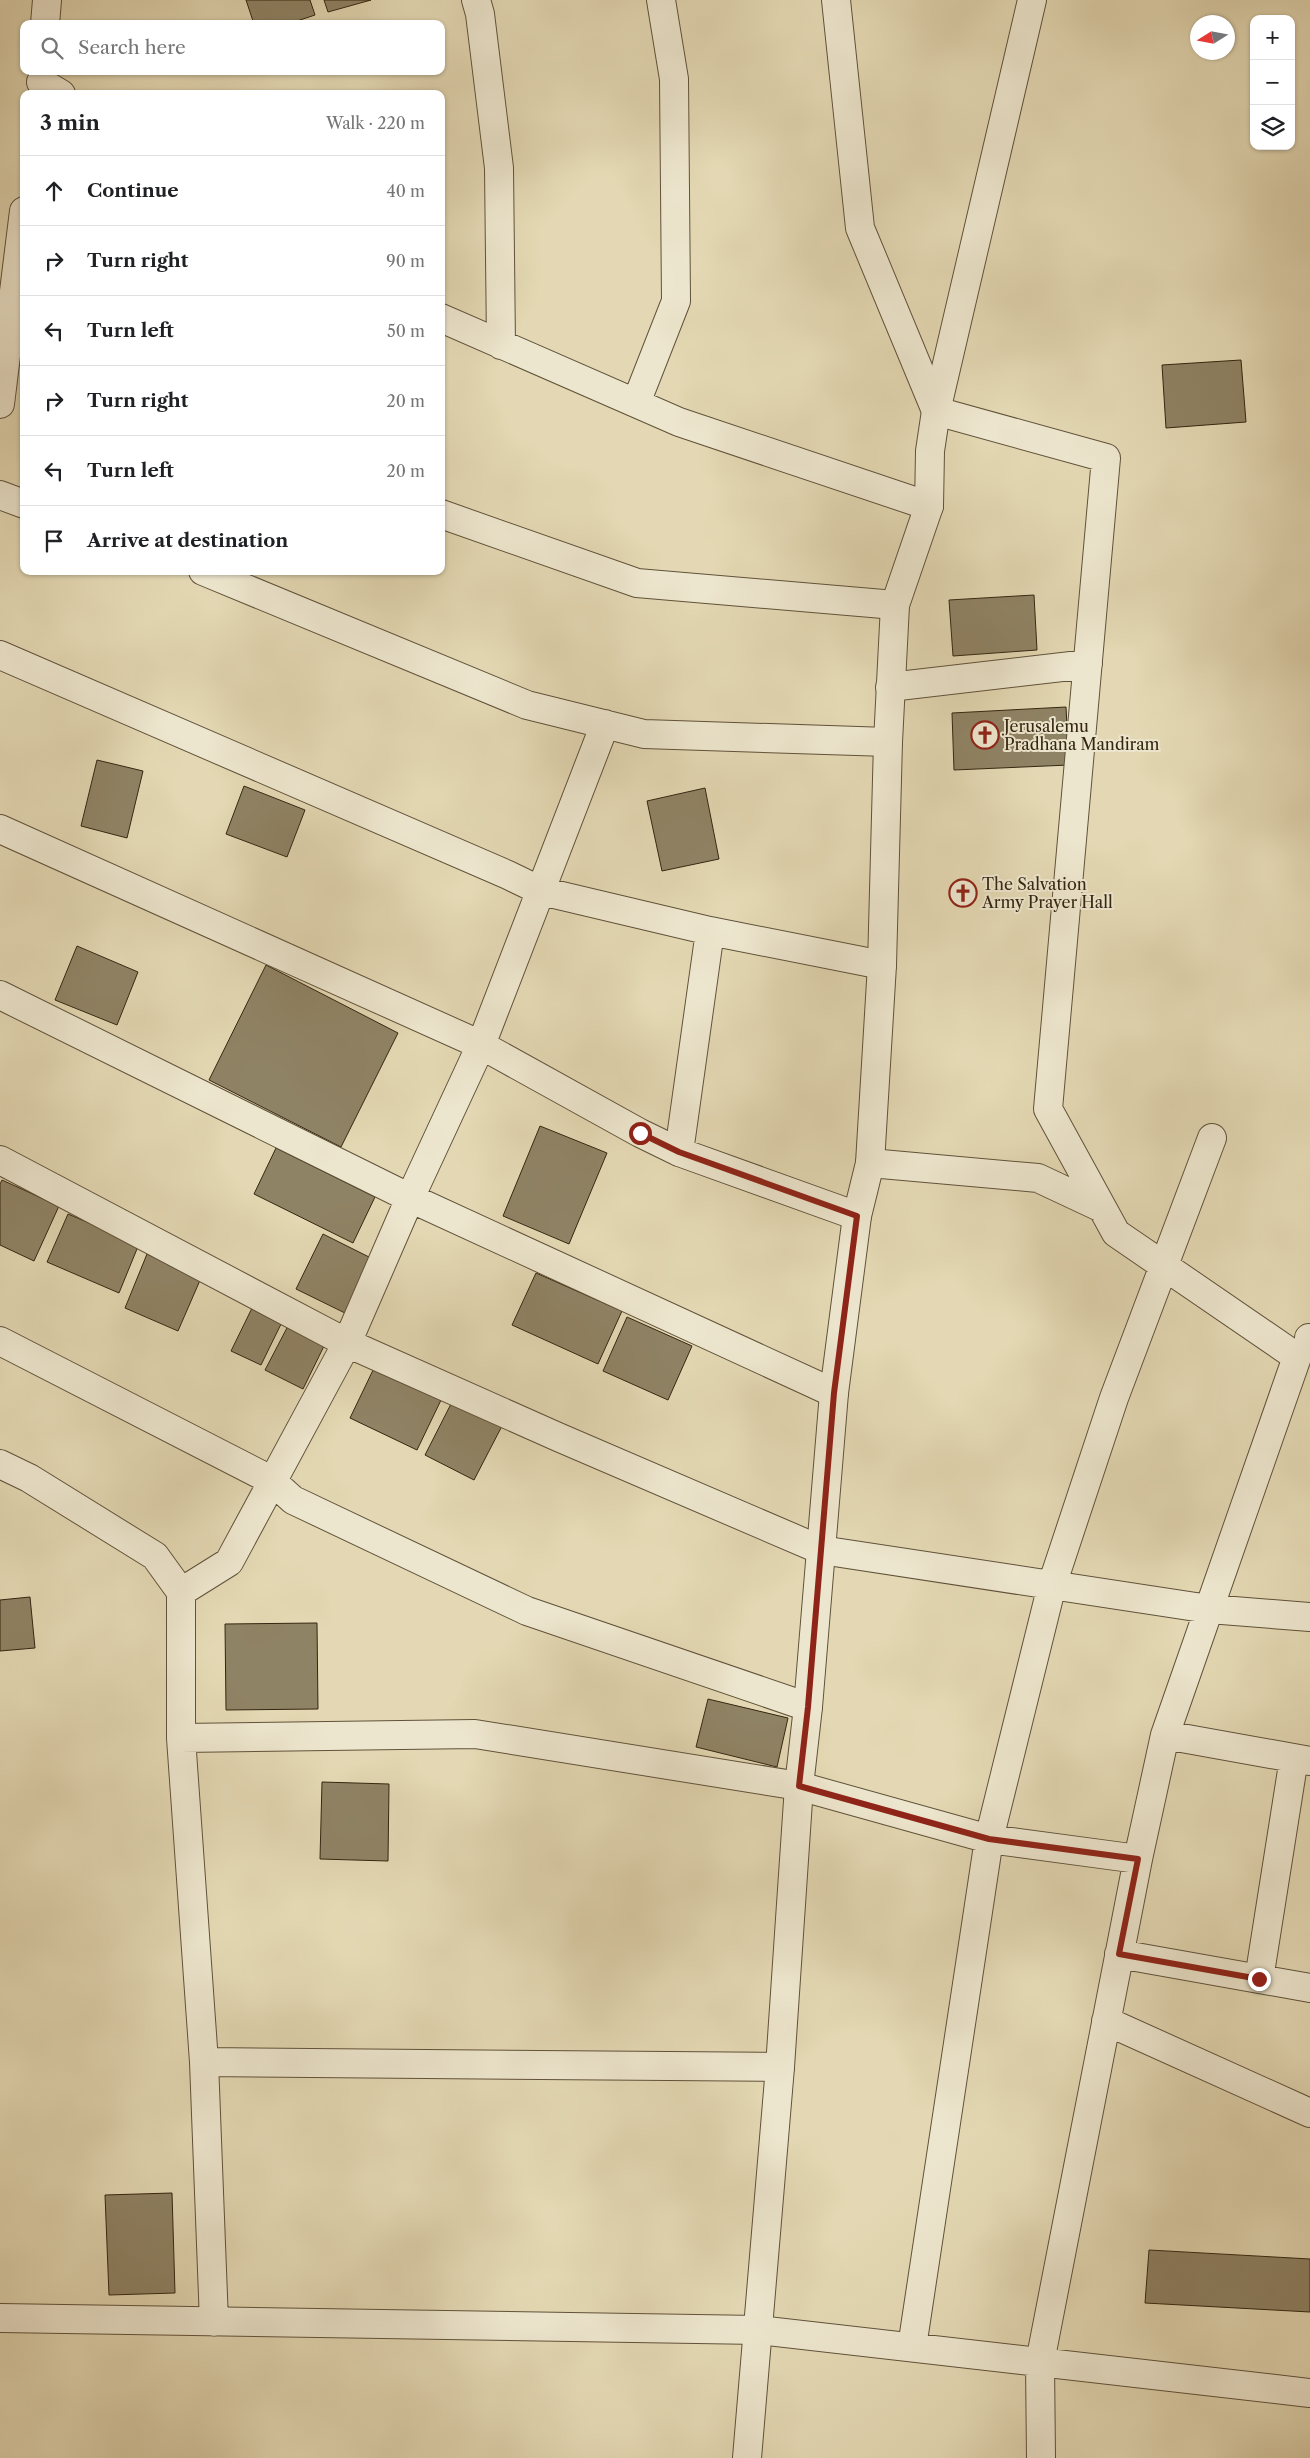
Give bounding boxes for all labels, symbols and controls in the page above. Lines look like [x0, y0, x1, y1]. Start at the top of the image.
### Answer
north arrow [1190, 15, 1235, 60]
map controls [1250, 15, 1295, 150]
button: + [1250, 15, 1295, 60]
search box [20, 20, 445, 75]
icon: search [38, 34, 66, 62]
text: Search here [78, 36, 186, 59]
button: − [1250, 60, 1295, 105]
button: layers [1250, 105, 1295, 150]
text: 3 min [40, 110, 100, 135]
text: Walk · 220 m [326, 113, 425, 133]
icon: ahead [40, 177, 68, 205]
text: Continue [87, 179, 179, 202]
text: 40 m [386, 181, 425, 201]
icon: right [40, 247, 68, 275]
text: Turn right [87, 249, 188, 272]
text: 90 m [386, 251, 425, 271]
icon: left [40, 317, 68, 345]
text: Turn left [87, 319, 174, 342]
text: 50 m [387, 321, 425, 341]
icon: right [40, 387, 68, 415]
text: Turn right [87, 389, 188, 412]
text: 20 m [386, 391, 425, 411]
icon: left [40, 457, 68, 485]
text: Turn left [87, 459, 174, 482]
text: 20 m [386, 461, 425, 481]
icon: arrive [40, 527, 68, 555]
text: Arrive at destination [87, 529, 288, 552]
place label: Jerusalemu Pradhana Mandiram [1001, 716, 1160, 754]
church icon: Jerusalemu Pradhana Mandiram [970, 720, 1000, 750]
place label: The Salvation Army Prayer Hall [981, 874, 1113, 912]
church icon: The Salvation Army Prayer Hall [948, 878, 978, 908]
route start [629, 1122, 652, 1145]
route end [1248, 1968, 1271, 1991]

